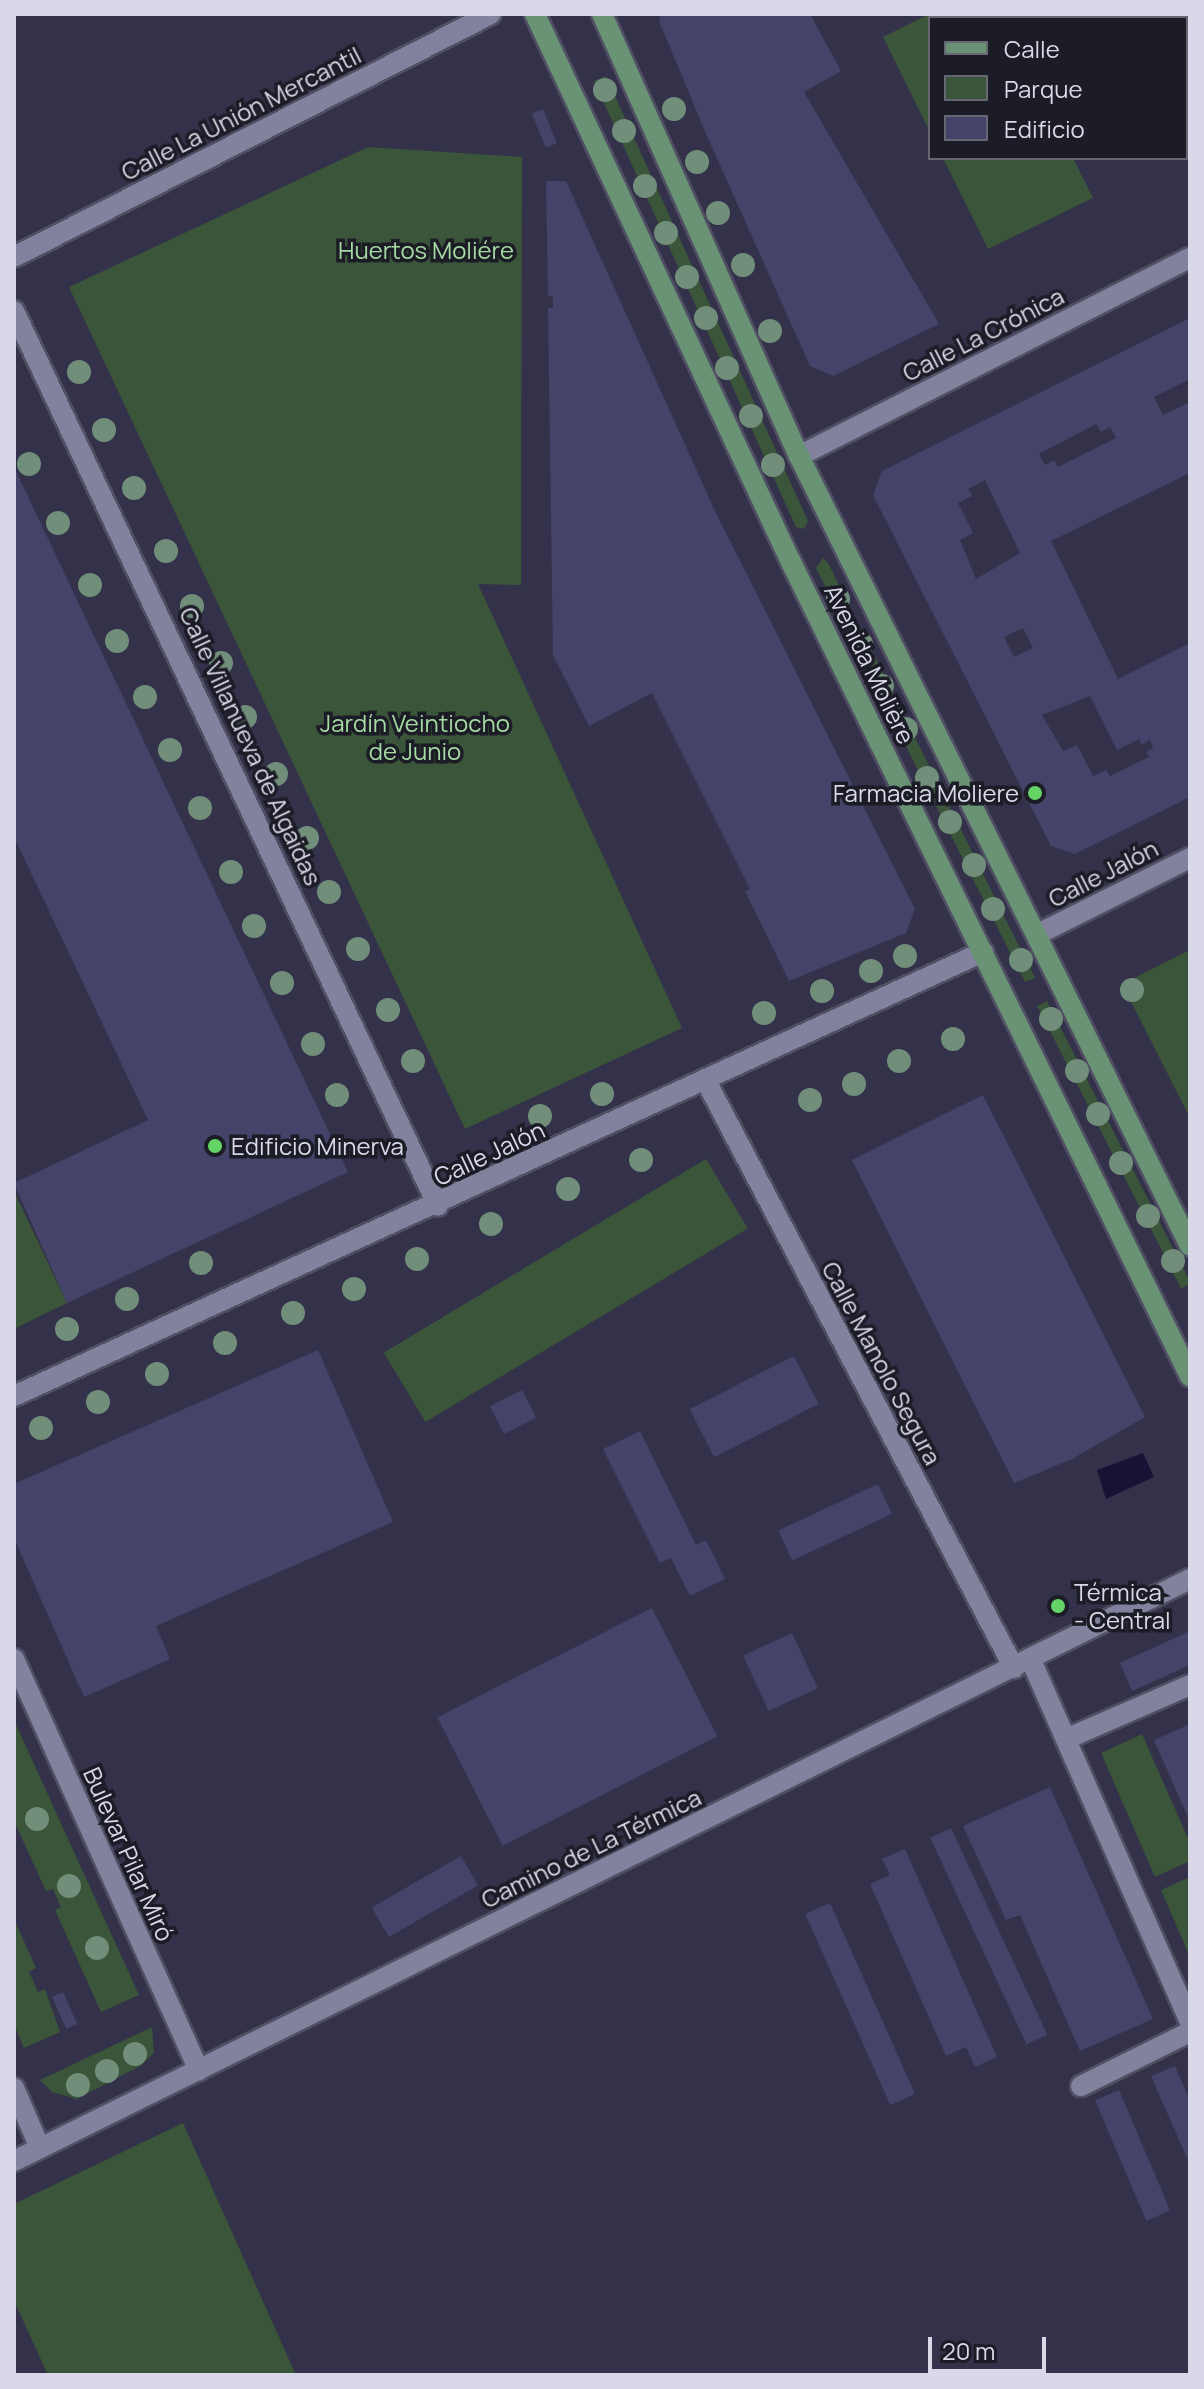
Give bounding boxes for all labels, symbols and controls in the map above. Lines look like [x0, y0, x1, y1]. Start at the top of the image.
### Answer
legend [928, 16, 1188, 160]
text: Calle [1004, 32, 1060, 65]
street label: Calle La Unión Mercantil [116, 40, 366, 186]
text: Parque [1004, 72, 1082, 105]
text: Edificio [1004, 112, 1085, 145]
park label: Huertos Moliére [338, 236, 514, 264]
street label: Calle La Crónica [898, 281, 1068, 387]
street label: Avenida Molière [819, 580, 921, 748]
street label: Calle Villanueva de Algaidas [174, 602, 328, 890]
park label: Jardín Veintiocho de Junio [320, 709, 510, 765]
place label: Farmacia Moliere [833, 779, 1019, 807]
marker: Farmacia Moliere [1026, 784, 1044, 802]
street label: Calle Jalón [1043, 833, 1163, 913]
street label: Calle Jalón [429, 1115, 549, 1191]
place label: Edificio Minerva [231, 1132, 404, 1160]
marker: Edificio Minerva [206, 1137, 224, 1155]
street label: Calle Manolo Segura [816, 1257, 948, 1469]
place label: Térmica - Central [1074, 1578, 1171, 1634]
marker: Térmica - Central [1049, 1597, 1067, 1615]
street label: Bulevar Pilar Miró [78, 1763, 180, 1945]
street label: Camino de La Térmica [476, 1782, 706, 1914]
scale bar [932, 2321, 1050, 2371]
text: 20 m [942, 2334, 995, 2367]

